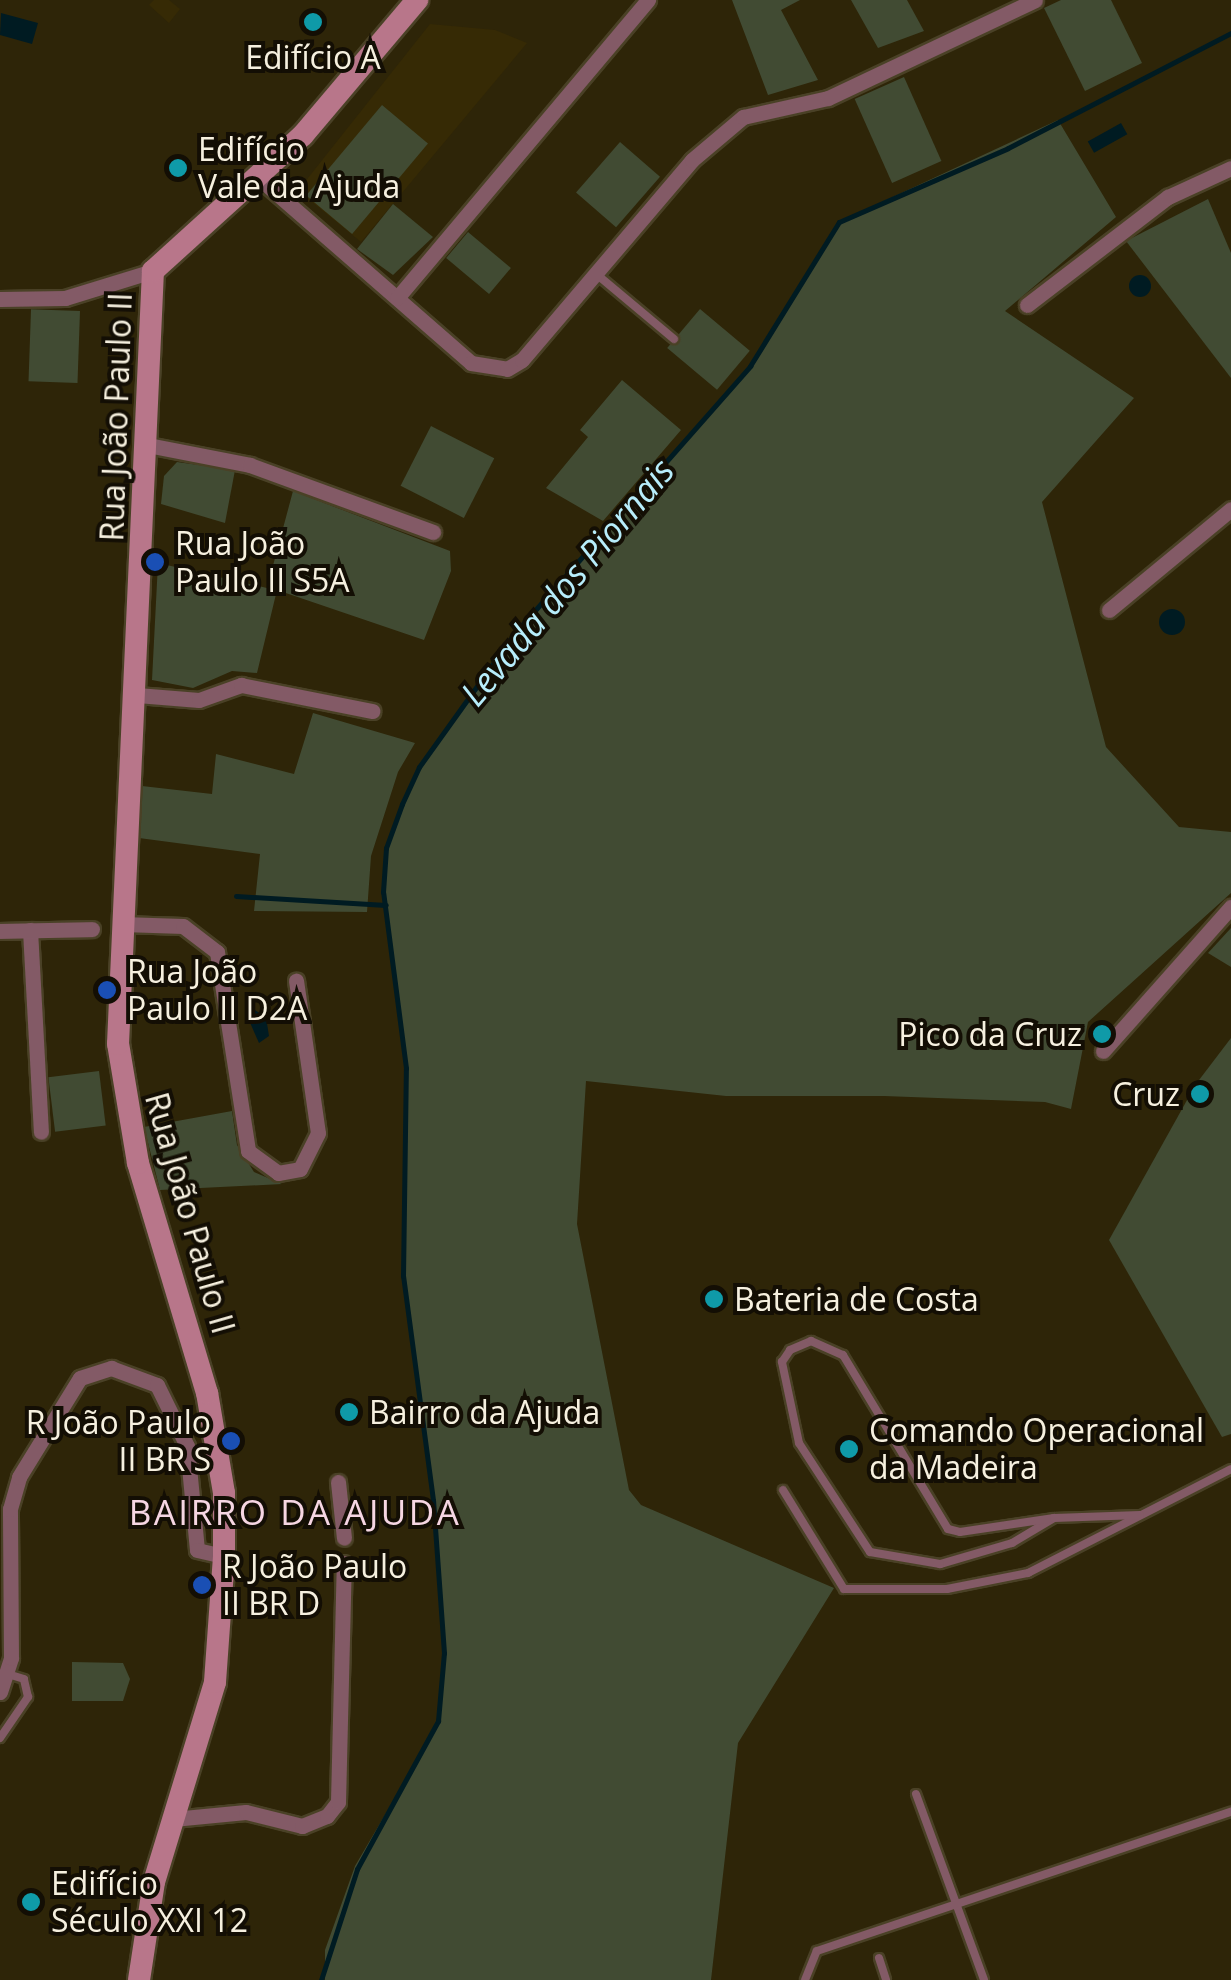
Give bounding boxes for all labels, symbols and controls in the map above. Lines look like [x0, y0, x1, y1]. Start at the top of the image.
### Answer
marker: Edifício A [302, 11, 324, 33]
place label: Edifício A [245, 38, 381, 76]
place label: Edifício Vale da Ajuda [198, 131, 400, 206]
marker: Edifício Vale da Ajuda [167, 157, 189, 179]
street label: Rua João Paulo II [92, 292, 140, 542]
water label: Levada dos Piornais [451, 450, 683, 714]
place label: Rua João Paulo II S5A [175, 525, 350, 600]
marker: Rua João Paulo II S5A [144, 551, 166, 573]
place label: Rua João Paulo II D2A [127, 953, 307, 1028]
marker: Rua João Paulo II D2A [96, 979, 118, 1001]
place label: Pico da Cruz [898, 1015, 1082, 1053]
marker: Pico da Cruz [1091, 1023, 1113, 1045]
place label: Cruz [1112, 1075, 1180, 1113]
marker: Cruz [1189, 1083, 1211, 1105]
street label: Rua João Paulo II [137, 1088, 243, 1338]
place label: Bateria de Costa [734, 1280, 979, 1318]
marker: Bateria de Costa [703, 1288, 725, 1310]
place label: Bairro da Ajuda [369, 1393, 600, 1431]
marker: Bairro da Ajuda [338, 1401, 360, 1423]
place label: R João Paulo II BR S [26, 1404, 211, 1479]
place label: Comando Operacional da Madeira [869, 1412, 1204, 1487]
marker: R João Paulo II BR S [220, 1430, 242, 1452]
marker: Comando Operacional da Madeira [838, 1438, 860, 1460]
district label: BAIRRO DA AJUDA [129, 1491, 461, 1533]
place label: R João Paulo II BR D [222, 1548, 407, 1623]
marker: R João Paulo II BR D [191, 1574, 213, 1596]
place label: Edifício Século XXI 12 [51, 1865, 248, 1940]
marker: Edifício Século XXI 12 [20, 1891, 42, 1913]

